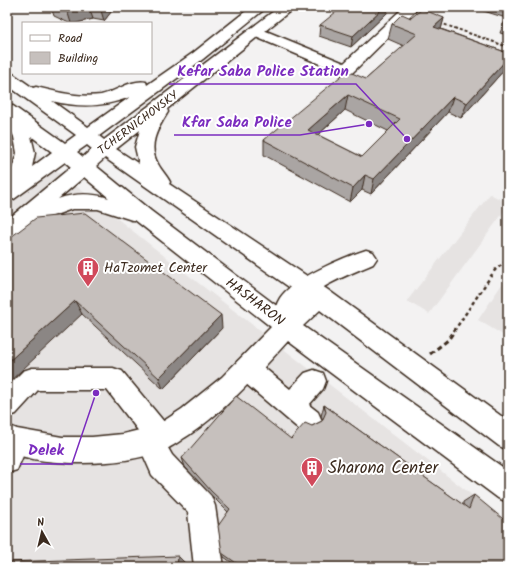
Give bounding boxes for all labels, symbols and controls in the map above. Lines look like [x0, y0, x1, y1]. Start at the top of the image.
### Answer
legend [22, 22, 152, 74]
text: Road [58, 29, 83, 48]
text: Building [58, 49, 98, 68]
callout: Kefar Saba Police Station [169, 57, 356, 84]
text: Kefar Saba Police Station [177, 60, 349, 84]
street label: TCHERNICHOVSKY [94, 86, 183, 160]
callout: Kfar Saba Police [174, 108, 300, 135]
text: Kfar Saba Police [182, 111, 293, 135]
building icon: HaTzomet Center [75, 255, 101, 288]
place label: HaTzomet Center [104, 257, 208, 279]
street label: HASHARON [221, 272, 290, 332]
callout: Delek [20, 437, 72, 464]
text: Delek [28, 439, 65, 463]
building icon: Sharona Center [299, 455, 325, 488]
place label: Sharona Center [328, 455, 439, 482]
north arrow [22, 512, 62, 552]
text: N [36, 514, 45, 532]

